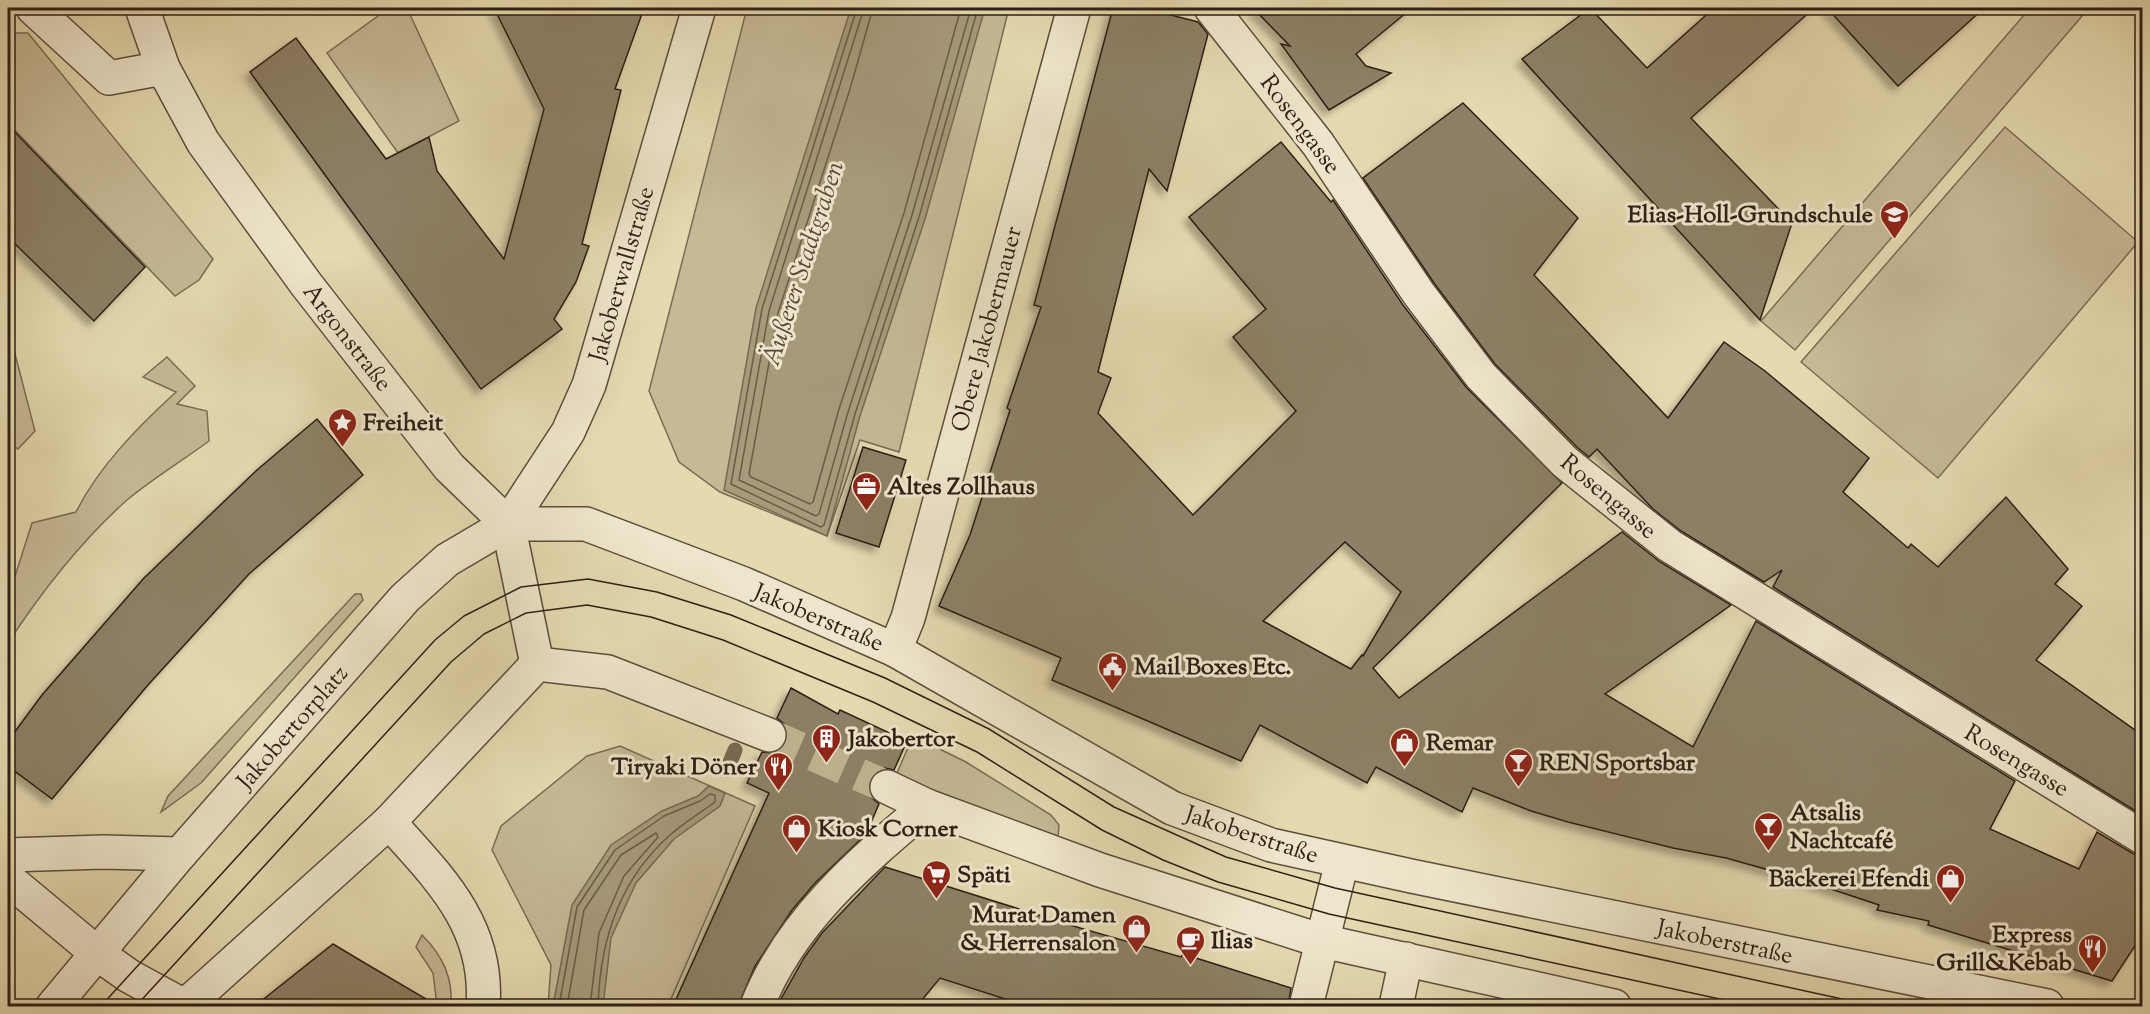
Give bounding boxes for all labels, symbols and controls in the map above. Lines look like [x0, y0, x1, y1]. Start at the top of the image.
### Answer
street label: Rosengasse [1251, 68, 1348, 182]
water label: Äußerer Stadtgraben [754, 156, 855, 371]
street label: Jakoberwallstraße [581, 183, 664, 368]
school or university icon: Elias-Holl-Grundschule [1878, 198, 1910, 240]
place label: Elias-Holl-Grundschule [1628, 199, 1873, 233]
street label: Obere Jakobermauer [944, 223, 1032, 436]
street label: Argonstraße [293, 277, 399, 399]
place icon: Freiheit [326, 406, 358, 448]
place label: Freiheit [363, 407, 444, 441]
street label: Rosengasse [1552, 447, 1663, 548]
office icon: Altes Zollhaus [850, 470, 882, 512]
place label: Altes Zollhaus [887, 471, 1035, 505]
street label: Jakoberstraße [746, 575, 889, 662]
public building icon: Mail Boxes Etc. [1097, 650, 1129, 692]
place label: Mail Boxes Etc. [1134, 651, 1291, 685]
street label: Jakobertorplatz [228, 659, 357, 800]
street label: Rosengasse [1957, 717, 2075, 806]
building icon: Jakobertor [811, 722, 843, 764]
place label: Jakobertor [846, 723, 956, 757]
shop icon: Remar [1389, 726, 1421, 768]
place label: Remar [1426, 727, 1494, 761]
bar icon: REN Sportsbar [1502, 746, 1534, 788]
place label: REN Sportsbar [1539, 747, 1696, 781]
restaurant icon: Tiryaki Döner [762, 750, 794, 792]
place label: Tiryaki Döner [611, 751, 758, 785]
place label: Atsalis Nachtcafé [1790, 797, 1893, 859]
street label: Jakoberstraße [1178, 798, 1322, 873]
bar icon: Atsalis Nachtcafé [1753, 810, 1785, 852]
shop icon: Kiosk Corner [781, 812, 813, 854]
place label: Kiosk Corner [818, 813, 959, 847]
supermarket icon: Späti [920, 858, 952, 900]
place label: Späti [957, 859, 1011, 893]
shop icon: Bäckerei Efendi [1934, 862, 1966, 904]
place label: Bäckerei Efendi [1769, 863, 1929, 897]
place label: Murat Damen & Herrensalon [960, 899, 1117, 961]
shop icon: Murat Damen & Herrensalon [1121, 912, 1153, 954]
street label: Jakoberstraße [1651, 912, 1796, 974]
place label: Express Grill&Kebab [1936, 919, 2072, 981]
cafe icon: Ilias [1174, 924, 1206, 966]
place label: Ilias [1211, 925, 1253, 959]
restaurant icon: Express Grill&Kebab [2077, 932, 2109, 974]

